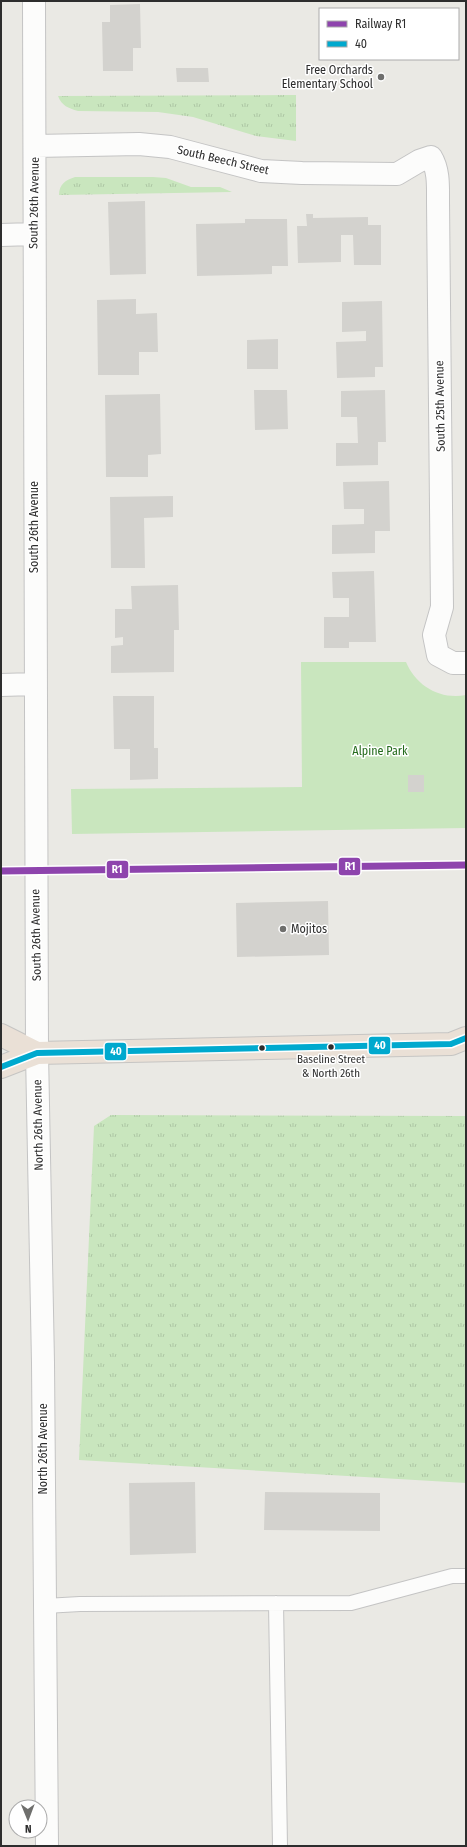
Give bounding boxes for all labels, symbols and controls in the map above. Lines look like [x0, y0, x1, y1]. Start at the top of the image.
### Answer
legend [319, 8, 459, 60]
text: Railway R1 [355, 17, 406, 31]
text: 40 [355, 37, 367, 51]
place label: Free Orchards Elementary School [282, 63, 373, 91]
marker: Free Orchards Elementary School [376, 72, 386, 82]
street label: South Beech Street [176, 143, 270, 177]
street label: South 26th Avenue [26, 157, 42, 249]
street label: South 25th Avenue [432, 360, 448, 452]
street label: South 26th Avenue [27, 481, 41, 573]
park label: Alpine Park [352, 744, 408, 758]
line badge: R1 [338, 857, 361, 876]
line badge: R1 [106, 860, 129, 879]
text: R1 [345, 860, 355, 873]
text: R1 [112, 863, 122, 876]
street label: South 26th Avenue [28, 889, 44, 981]
place label: Mojitos [291, 922, 327, 936]
marker: Mojitos [278, 924, 288, 934]
line badge: 40 [368, 1036, 391, 1055]
text: 40 [374, 1039, 386, 1052]
line badge: 40 [104, 1042, 127, 1061]
marker: Baseline Street & North 26th [326, 1042, 336, 1052]
unlabelled marker [257, 1043, 267, 1053]
text: 40 [110, 1045, 122, 1058]
place label: Baseline Street & North 26th [297, 1053, 365, 1080]
street label: North 26th Avenue [30, 1079, 46, 1171]
street label: North 26th Avenue [36, 1403, 50, 1495]
north arrow [8, 1799, 48, 1839]
text: N [25, 1822, 32, 1835]

